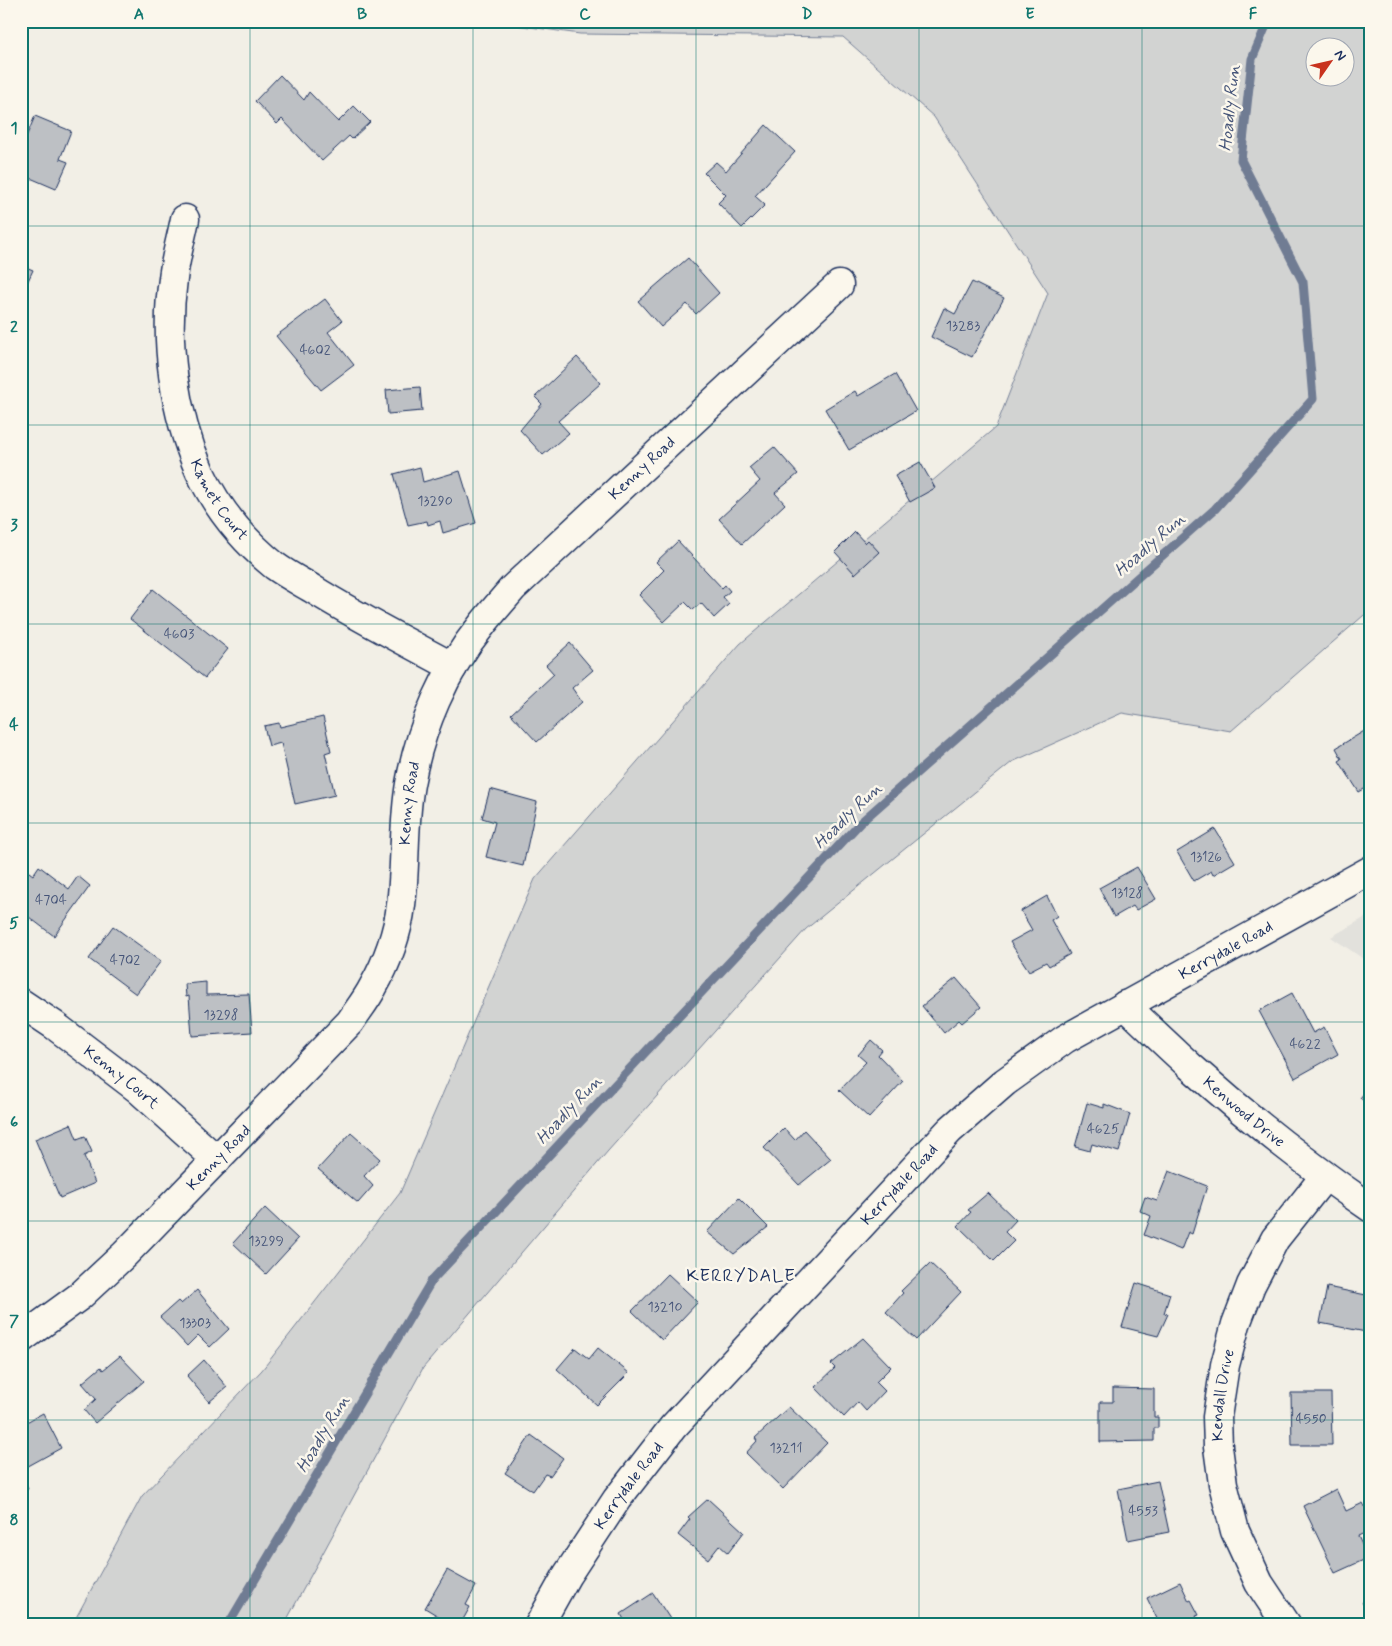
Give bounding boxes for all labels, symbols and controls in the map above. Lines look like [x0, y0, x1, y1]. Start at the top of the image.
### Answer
text: A [134, 4, 144, 25]
text: B [357, 4, 367, 25]
text: C [579, 4, 591, 25]
text: D [801, 4, 813, 25]
text: E [1025, 4, 1035, 25]
text: F [1249, 4, 1258, 25]
north arrow [1304, 38, 1354, 88]
text: N [1330, 46, 1350, 64]
water label: Hoadly Run [1214, 64, 1246, 152]
text: 1 [10, 118, 18, 139]
text: 2 [10, 317, 18, 338]
house number: 13283 [946, 317, 980, 335]
house number: 4602 [299, 341, 331, 359]
street label: Kenny Road [604, 432, 680, 504]
street label: Kamet Court [185, 456, 253, 545]
house number: 13290 [417, 492, 453, 510]
water label: Hoadly Run [1109, 507, 1191, 583]
text: 3 [10, 515, 18, 536]
house number: 4603 [164, 625, 194, 643]
text: 4 [9, 714, 19, 735]
street label: Kenny Road [394, 759, 425, 845]
water label: Hoadly Run [808, 777, 888, 855]
house number: 13126 [1190, 848, 1222, 866]
house number: 13128 [1111, 884, 1143, 902]
house number: 4704 [35, 891, 67, 909]
text: 5 [9, 913, 19, 934]
street label: Kerrydale Road [1175, 916, 1276, 985]
house number: 4702 [110, 951, 140, 969]
house number: 13298 [203, 1006, 239, 1024]
house number: 4622 [1289, 1035, 1321, 1053]
street label: Kenny Court [79, 1041, 164, 1114]
water label: Hoadly Run [531, 1070, 607, 1150]
street label: Kenwood Drive [1198, 1072, 1289, 1152]
text: 6 [10, 1112, 18, 1133]
street label: Kenny Road [182, 1120, 255, 1195]
house number: 4625 [1087, 1120, 1119, 1138]
street label: Kerrydale Road [856, 1139, 942, 1230]
house number: 13299 [248, 1232, 284, 1250]
district label: KERRYDALE [686, 1264, 796, 1288]
house number: 13210 [648, 1298, 682, 1316]
text: 7 [9, 1311, 19, 1332]
house number: 13303 [179, 1314, 211, 1332]
street label: Kendall Drive [1206, 1347, 1239, 1442]
water label: Hoadly Run [290, 1391, 356, 1477]
house number: 4550 [1295, 1410, 1327, 1428]
street label: Kerrydale Road [589, 1437, 668, 1533]
house number: 13211 [770, 1439, 802, 1457]
house number: 4553 [1128, 1502, 1158, 1520]
text: 8 [9, 1510, 19, 1531]

